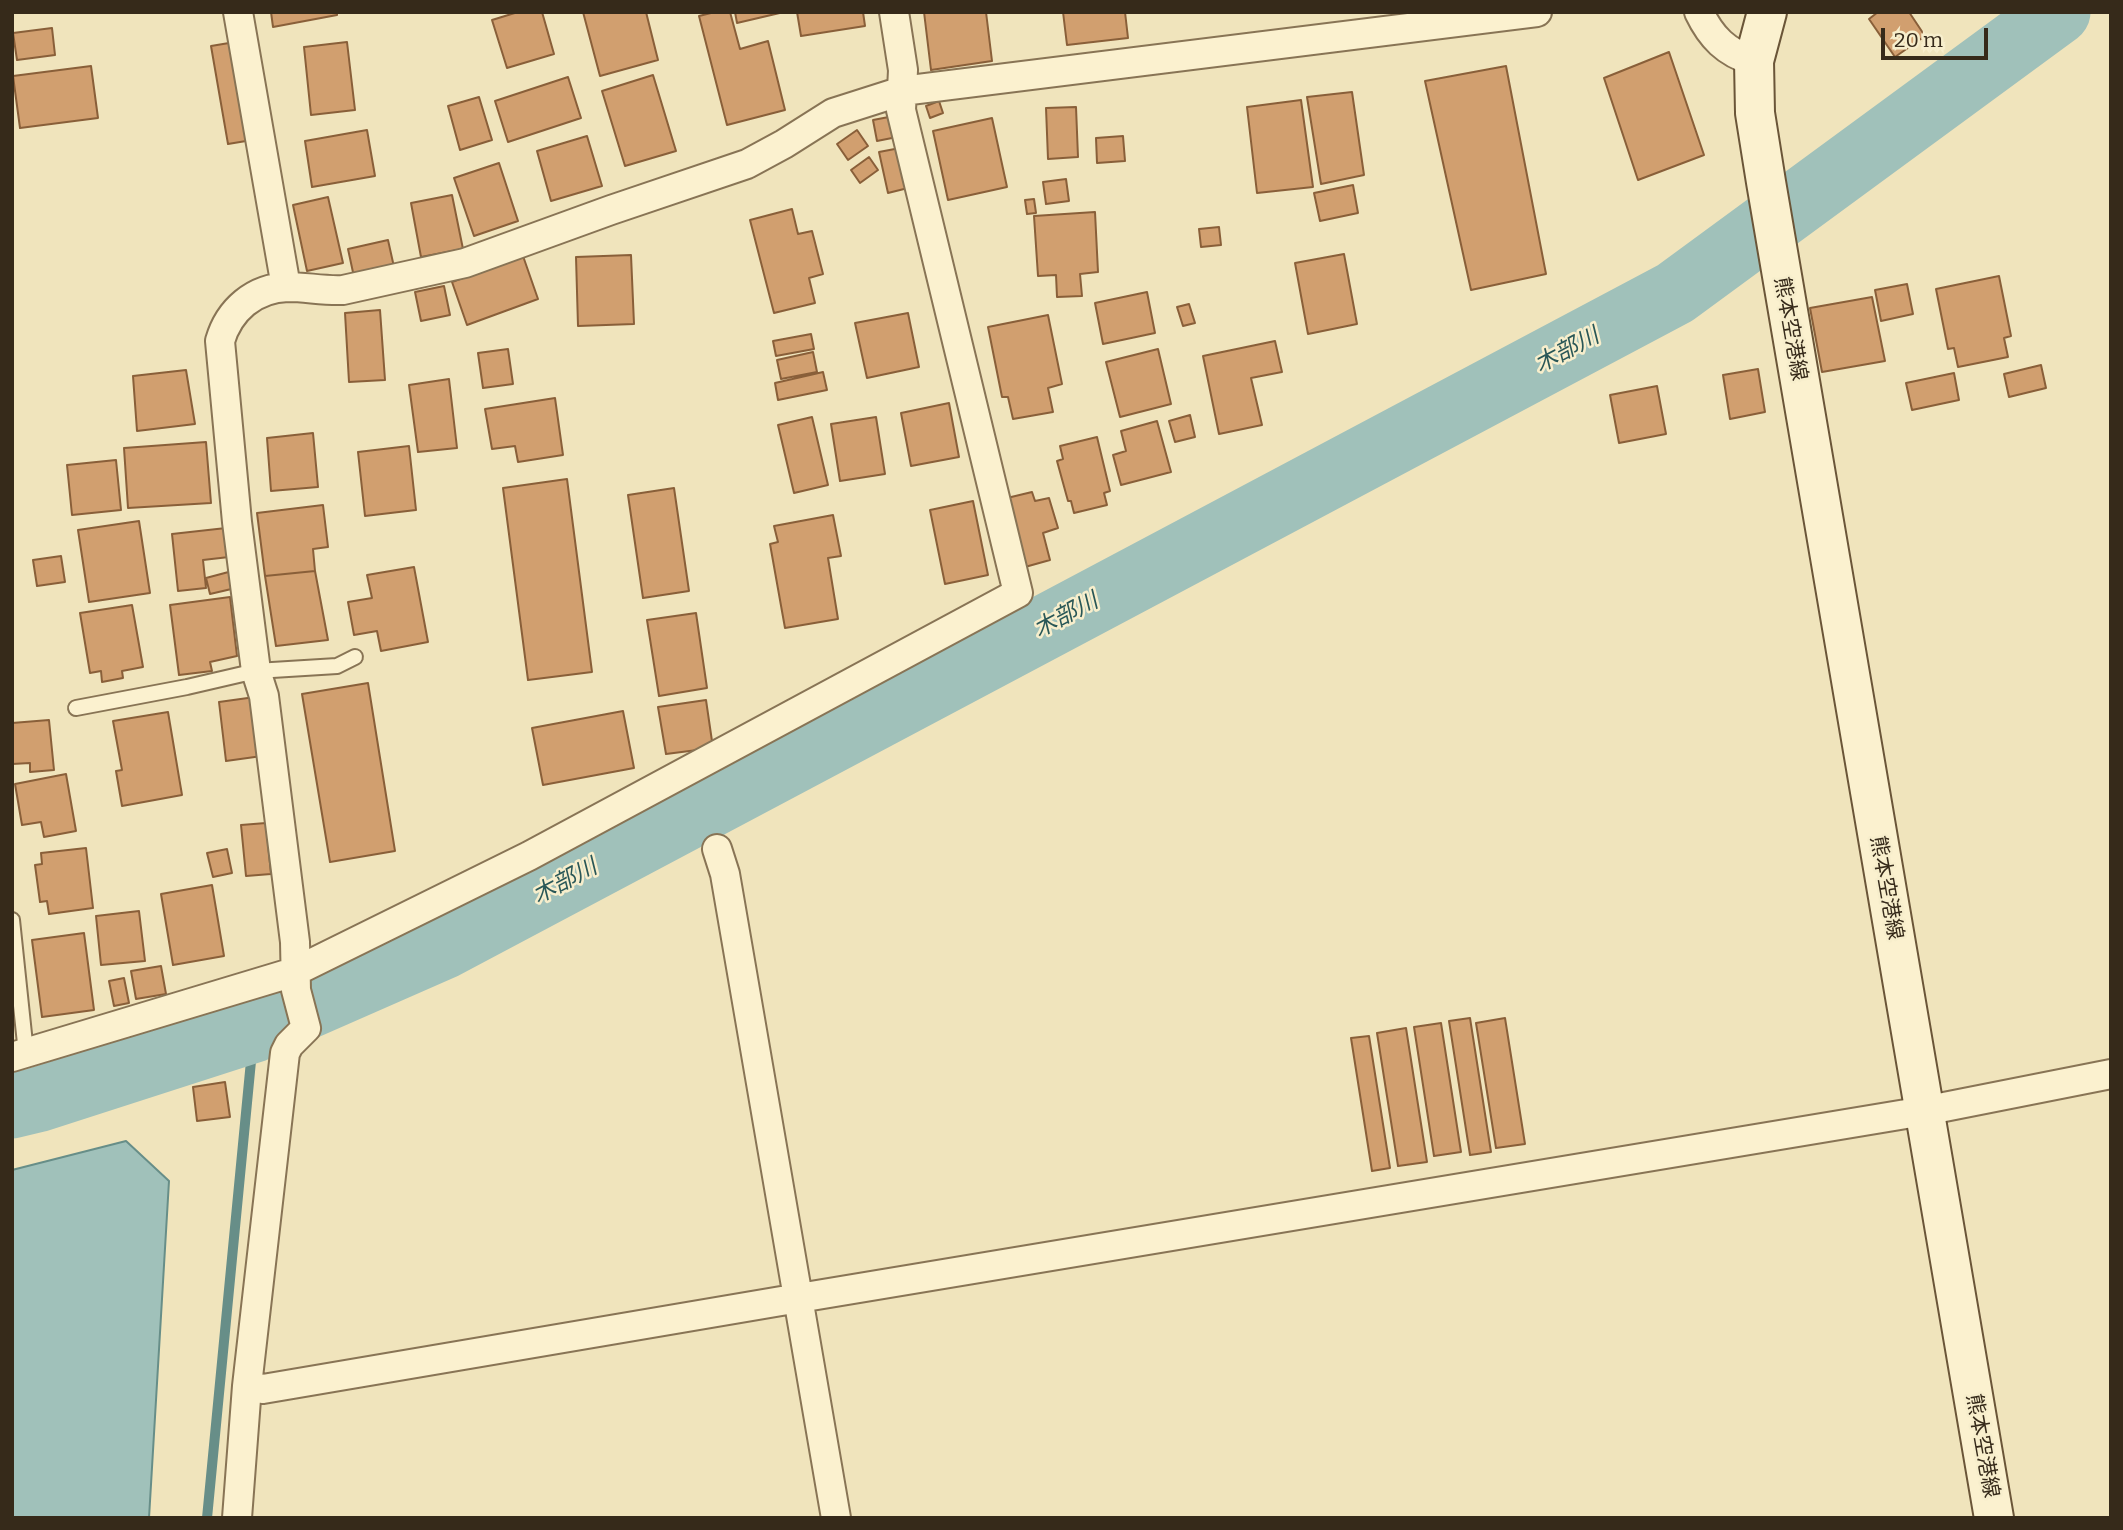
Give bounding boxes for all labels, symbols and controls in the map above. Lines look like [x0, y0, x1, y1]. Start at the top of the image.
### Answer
scale bar [1885, 14, 1992, 58]
text: 20 m [1894, 27, 1943, 53]
street label: 熊本空港線 [1768, 275, 1812, 383]
water label: 木部川 [1530, 323, 1604, 379]
water label: 木部川 [1029, 588, 1103, 644]
street label: 熊本空港線 [1864, 834, 1908, 942]
water label: 木部川 [528, 854, 602, 910]
street label: 熊本空港線 [1960, 1392, 2004, 1500]

